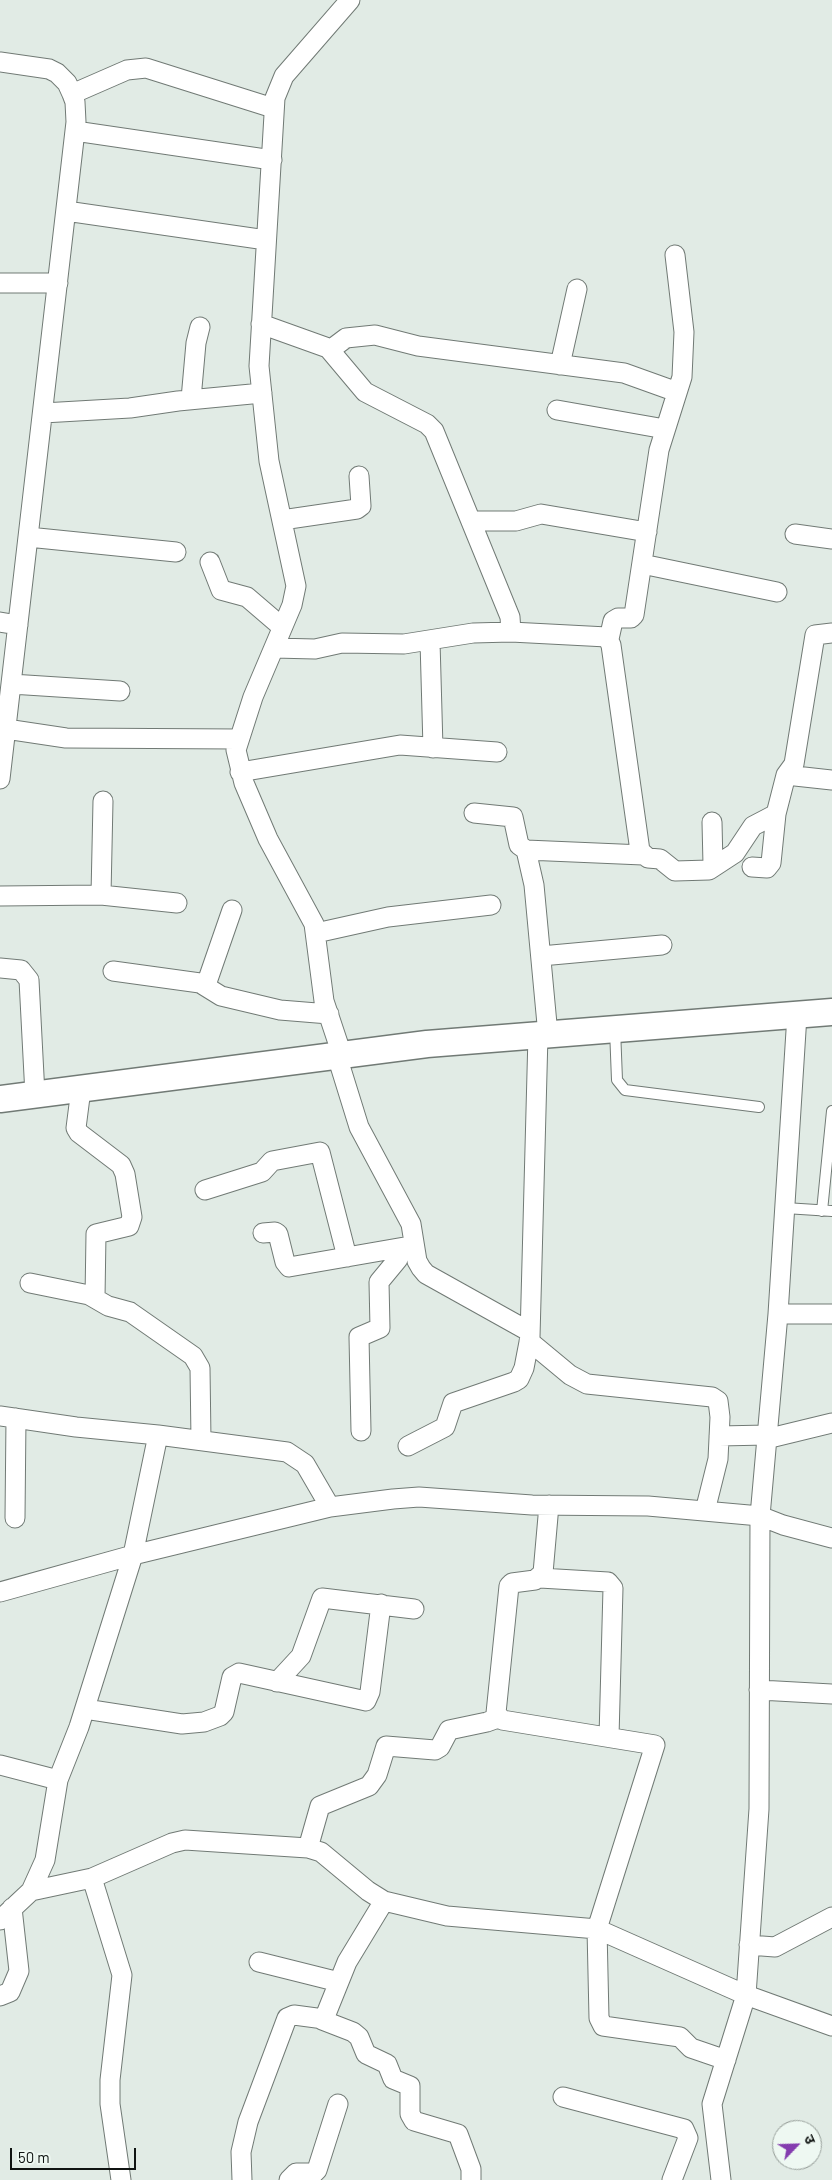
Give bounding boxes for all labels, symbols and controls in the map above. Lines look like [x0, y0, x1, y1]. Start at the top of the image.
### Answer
north arrow [772, 2120, 822, 2170]
text: उ [801, 2132, 820, 2146]
scale bar [12, 2138, 139, 2170]
text: 50 m [18, 2148, 50, 2166]

